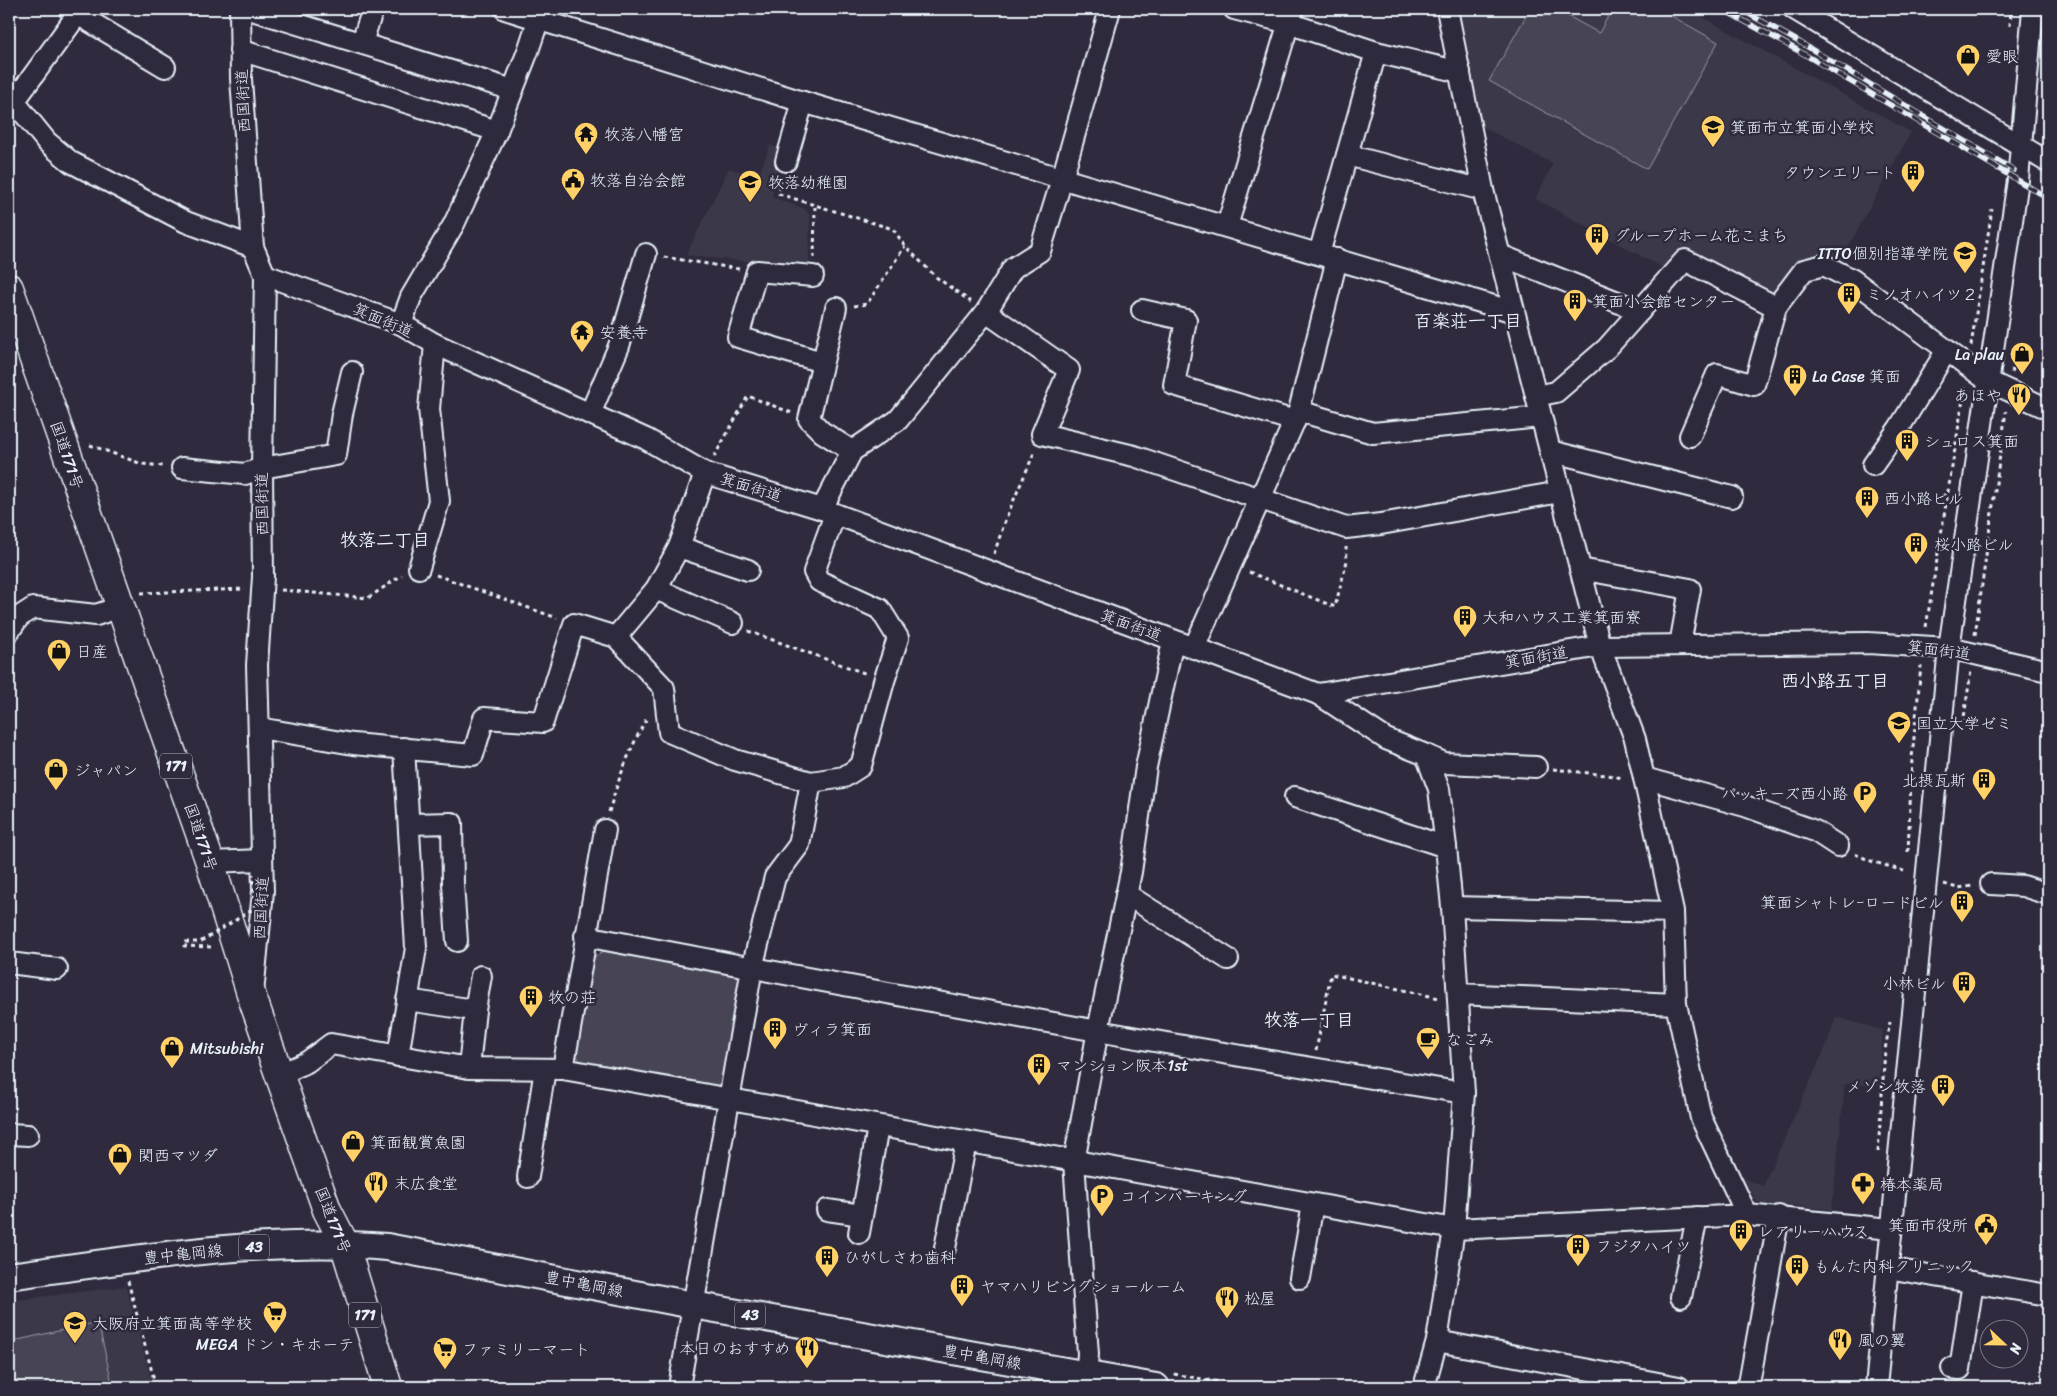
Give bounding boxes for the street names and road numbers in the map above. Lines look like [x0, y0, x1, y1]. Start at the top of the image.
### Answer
street label: 西国街道 [227, 68, 259, 134]
street label: 箕面街道 [348, 294, 418, 346]
street label: 国道171号 [42, 417, 92, 493]
street label: 箕面街道 [716, 464, 786, 510]
street label: 西国街道 [247, 472, 277, 536]
street label: 箕面街道 [1096, 600, 1166, 650]
street label: 箕面街道 [1905, 632, 1973, 668]
street label: 箕面街道 [1502, 637, 1570, 677]
road number: 171 [160, 754, 192, 778]
street label: 国道171号 [176, 799, 226, 875]
street label: 西国街道 [245, 875, 277, 941]
street label: 国道171号 [306, 1182, 360, 1258]
road number: 43 [239, 1234, 269, 1260]
street label: 豊中亀岡線 [142, 1235, 224, 1273]
street label: 豊中亀岡線 [542, 1262, 626, 1306]
road number: 171 [349, 1302, 381, 1328]
road number: 43 [735, 1302, 765, 1328]
street label: 豊中亀岡線 [940, 1336, 1024, 1378]

